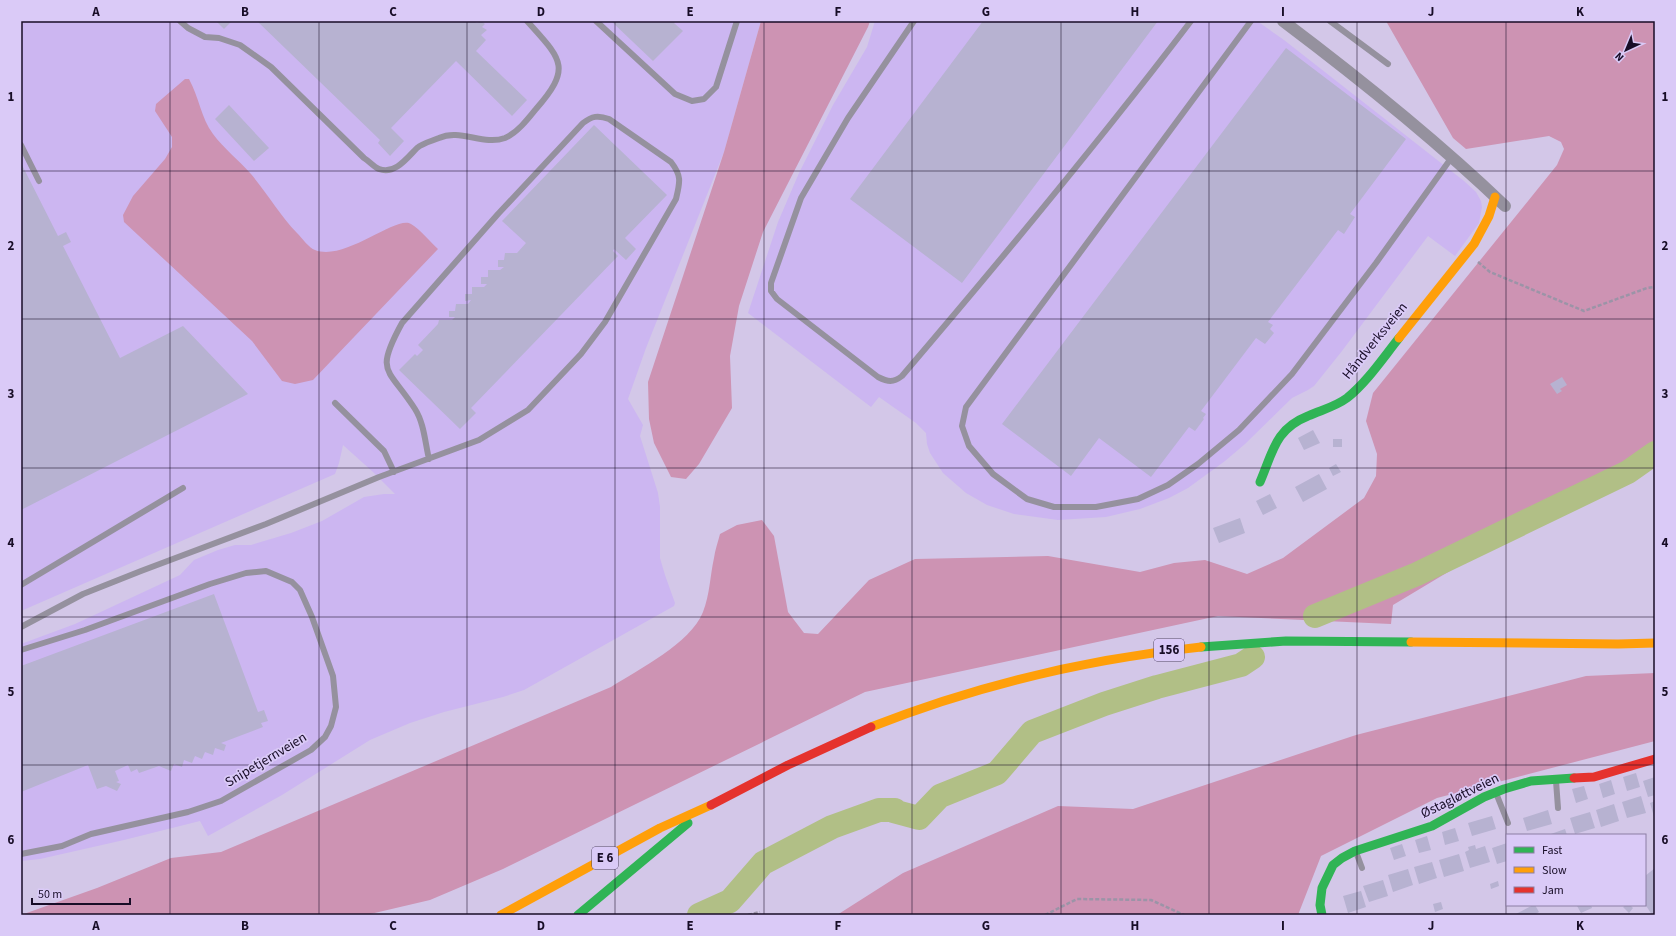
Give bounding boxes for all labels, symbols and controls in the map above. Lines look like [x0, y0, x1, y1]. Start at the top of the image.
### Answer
text: A [91, 3, 100, 21]
text: B [241, 3, 249, 21]
text: C [389, 3, 397, 21]
text: D [537, 3, 545, 21]
text: E [686, 3, 694, 21]
text: F [835, 3, 842, 21]
text: G [982, 3, 990, 21]
text: H [1131, 3, 1139, 21]
text: I [1281, 3, 1285, 21]
text: J [1428, 3, 1434, 21]
text: K [1576, 3, 1585, 21]
north arrow [1606, 30, 1646, 70]
text: N [1612, 49, 1627, 65]
text: 1 [8, 88, 15, 106]
text: 1 [1662, 88, 1669, 106]
text: 2 [8, 237, 15, 255]
text: 2 [1662, 237, 1669, 255]
street label: Håndverksveien [1338, 298, 1412, 384]
text: 3 [8, 385, 15, 403]
text: 3 [1662, 385, 1669, 403]
text: 4 [8, 534, 15, 552]
text: 4 [1662, 534, 1669, 552]
road number: 156 [1154, 639, 1184, 661]
text: 5 [8, 683, 15, 701]
text: 5 [1662, 683, 1669, 701]
street label: Snipetjernveien [221, 728, 311, 792]
street label: Østagløttveien [1417, 768, 1503, 824]
text: 6 [8, 831, 15, 849]
text: 6 [1662, 831, 1669, 849]
legend [1506, 834, 1646, 906]
text: Fast [1542, 842, 1562, 859]
road number: E 6 [592, 847, 618, 869]
text: Slow [1542, 862, 1567, 879]
scale bar [32, 880, 130, 906]
text: Jam [1542, 882, 1564, 899]
text: 50 m [38, 886, 62, 903]
text: A [91, 917, 100, 935]
text: B [241, 917, 249, 935]
text: C [389, 917, 397, 935]
text: D [537, 917, 545, 935]
text: E [686, 917, 694, 935]
text: F [835, 917, 842, 935]
text: G [982, 917, 990, 935]
text: H [1131, 917, 1139, 935]
text: I [1281, 917, 1285, 935]
text: J [1428, 917, 1434, 935]
text: K [1576, 917, 1585, 935]

